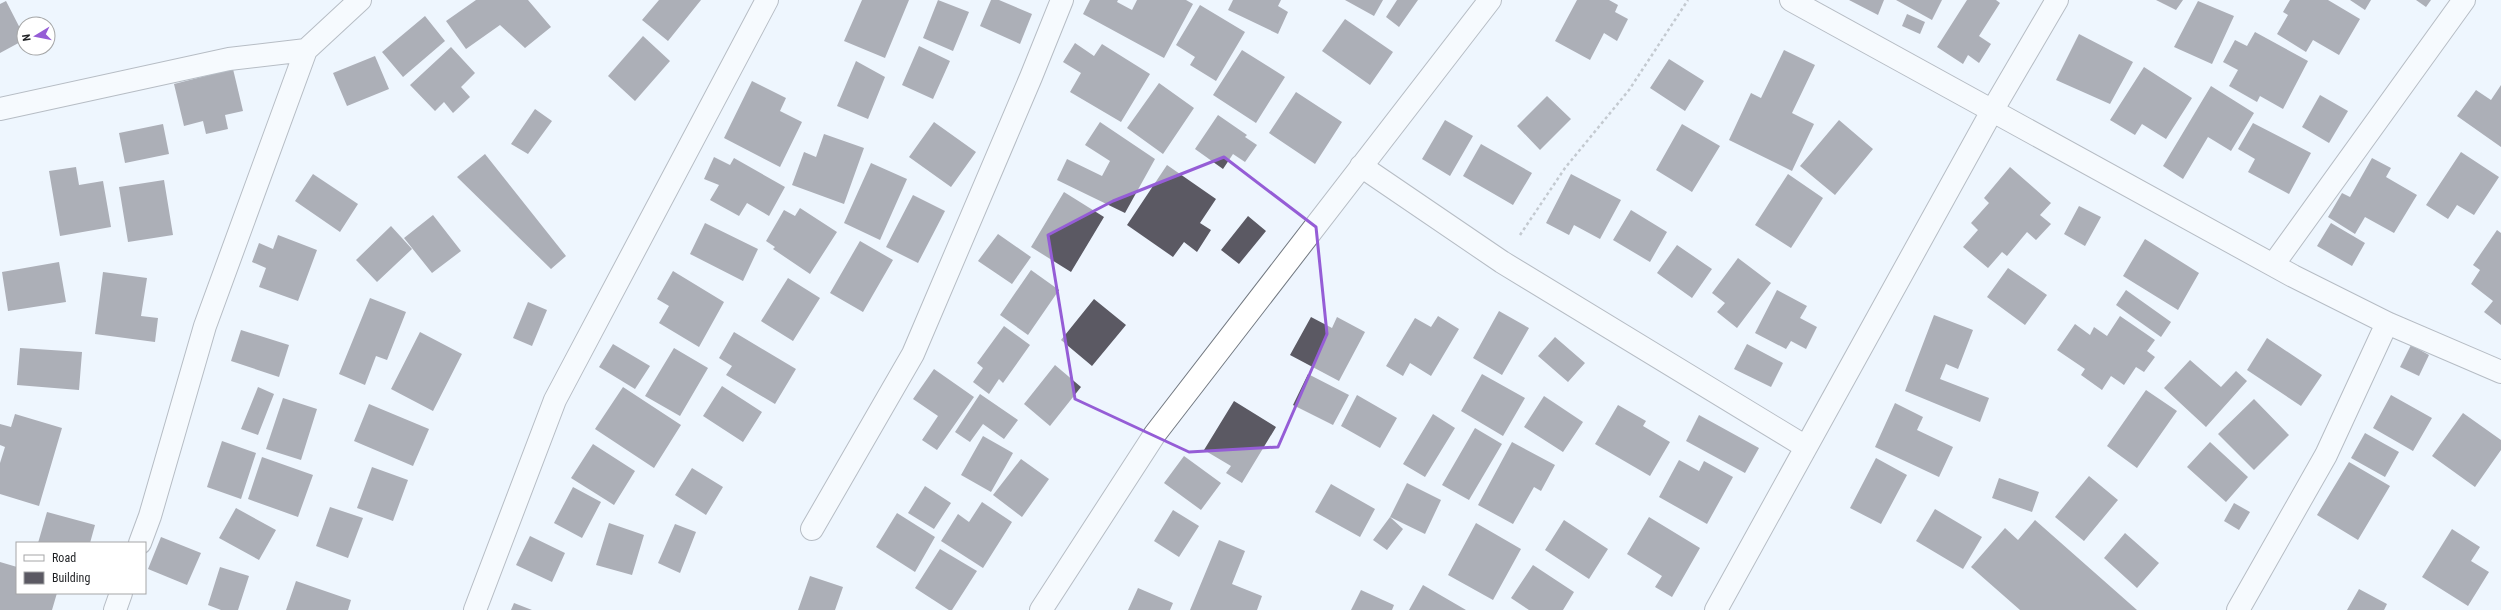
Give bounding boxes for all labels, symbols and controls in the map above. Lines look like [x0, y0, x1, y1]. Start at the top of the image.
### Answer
north arrow [16, 16, 56, 56]
text: N [20, 33, 34, 42]
legend [16, 542, 146, 594]
text: Road [52, 551, 76, 565]
text: Building [52, 571, 90, 585]

